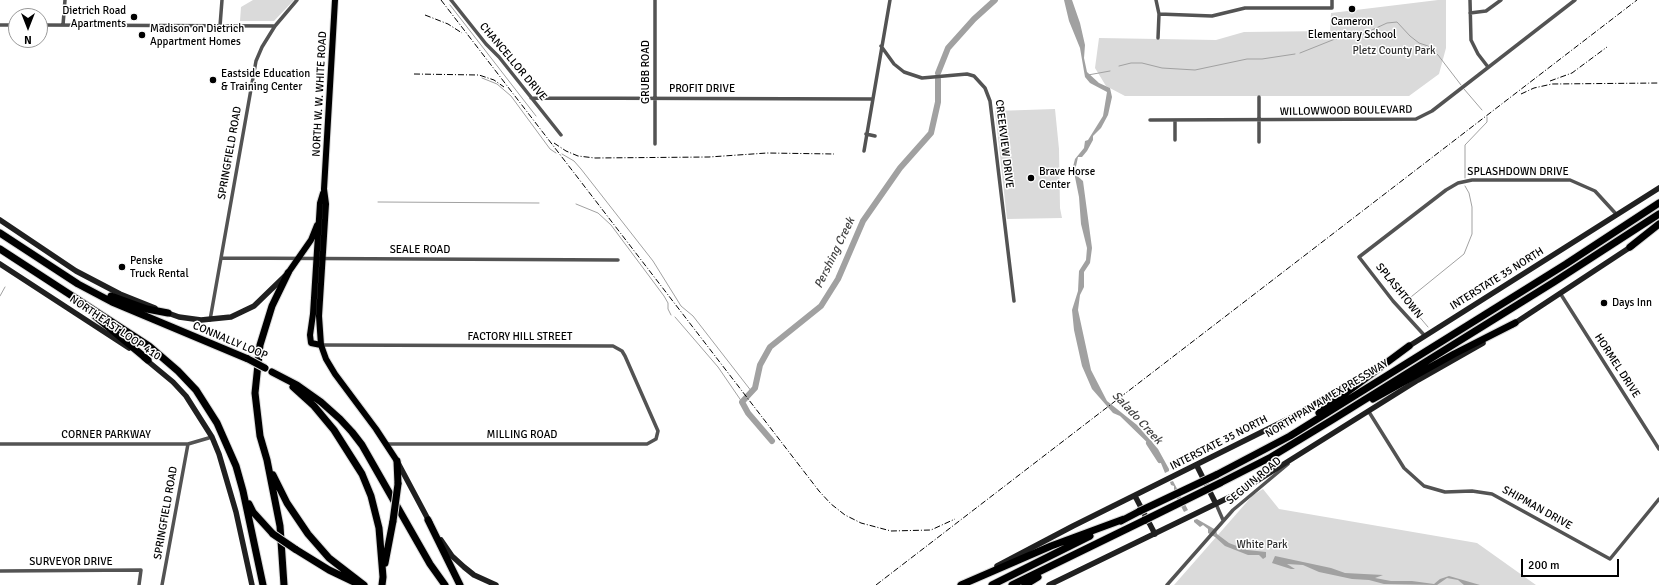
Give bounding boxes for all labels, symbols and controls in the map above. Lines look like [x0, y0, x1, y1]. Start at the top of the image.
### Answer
place label: Dietrich Road Apartments [62, 4, 126, 30]
marker: Cameron Elementary School [1347, 4, 1357, 14]
north arrow [8, 8, 48, 48]
marker: Dietrich Road Apartments [129, 12, 139, 22]
place label: Cameron Elementary School [1308, 15, 1396, 41]
street label: CHANCELLOR DRIVE [476, 20, 550, 104]
place label: Madison on Dietrich Appartment Homes [150, 22, 244, 48]
marker: Madison on Dietrich Appartment Homes [137, 30, 147, 40]
street label: NORTH W. W. WHITE ROAD [310, 31, 330, 157]
text: N [24, 33, 32, 46]
street label: GRUBB ROAD [639, 40, 653, 104]
park label: Pletz County Park [1352, 44, 1436, 58]
place label: Eastside Education & Training Center [221, 67, 310, 93]
marker: Eastside Education & Training Center [208, 75, 218, 85]
street label: PROFIT DRIVE [669, 82, 735, 96]
street label: CREEKVIEW DRIVE [992, 99, 1016, 189]
street label: WILLOWWOOD BOULEVARD [1280, 103, 1412, 119]
street label: SPRINGFIELD ROAD [215, 105, 245, 201]
place label: Brave Horse Center [1039, 165, 1095, 191]
street label: SPLASHDOWN DRIVE [1467, 165, 1569, 179]
marker: Brave Horse Center [1026, 173, 1036, 183]
water label: Pershing Creek [812, 215, 858, 291]
street label: SEALE ROAD [390, 243, 450, 257]
street label: INTERSTATE 35 NORTH [1448, 245, 1546, 313]
place label: Penske Truck Rental [130, 254, 189, 280]
street label: SPLASHTOWN [1373, 261, 1425, 321]
marker: Penske Truck Rental [117, 262, 127, 272]
street label: NORTHEAST LOOP 410 [67, 293, 163, 363]
place label: Days Inn [1612, 296, 1652, 310]
marker: Days Inn [1599, 298, 1609, 308]
street label: CONNALLY LOOP [191, 319, 269, 363]
street label: FACTORY HILL STREET [468, 330, 572, 344]
street label: HORMEL DRIVE [1591, 331, 1643, 401]
street label: NORTH PAN AM EXPRESSWAY [1263, 357, 1391, 441]
water label: Salado Creek [1109, 389, 1165, 447]
street label: INTERSTATE 35 NORTH [1168, 413, 1270, 473]
street label: CORNER PARKWAY [61, 428, 151, 442]
street label: MILLING ROAD [487, 428, 557, 442]
street label: SEGUIN ROAD [1224, 454, 1284, 508]
street label: SPRINGFIELD ROAD [151, 465, 181, 561]
street label: SHIPMAN DRIVE [1500, 483, 1574, 533]
park label: White Park [1236, 538, 1288, 552]
scale bar [1523, 551, 1621, 577]
street label: SURVEYOR DRIVE [29, 555, 113, 569]
text: 200 m [1528, 558, 1560, 573]

